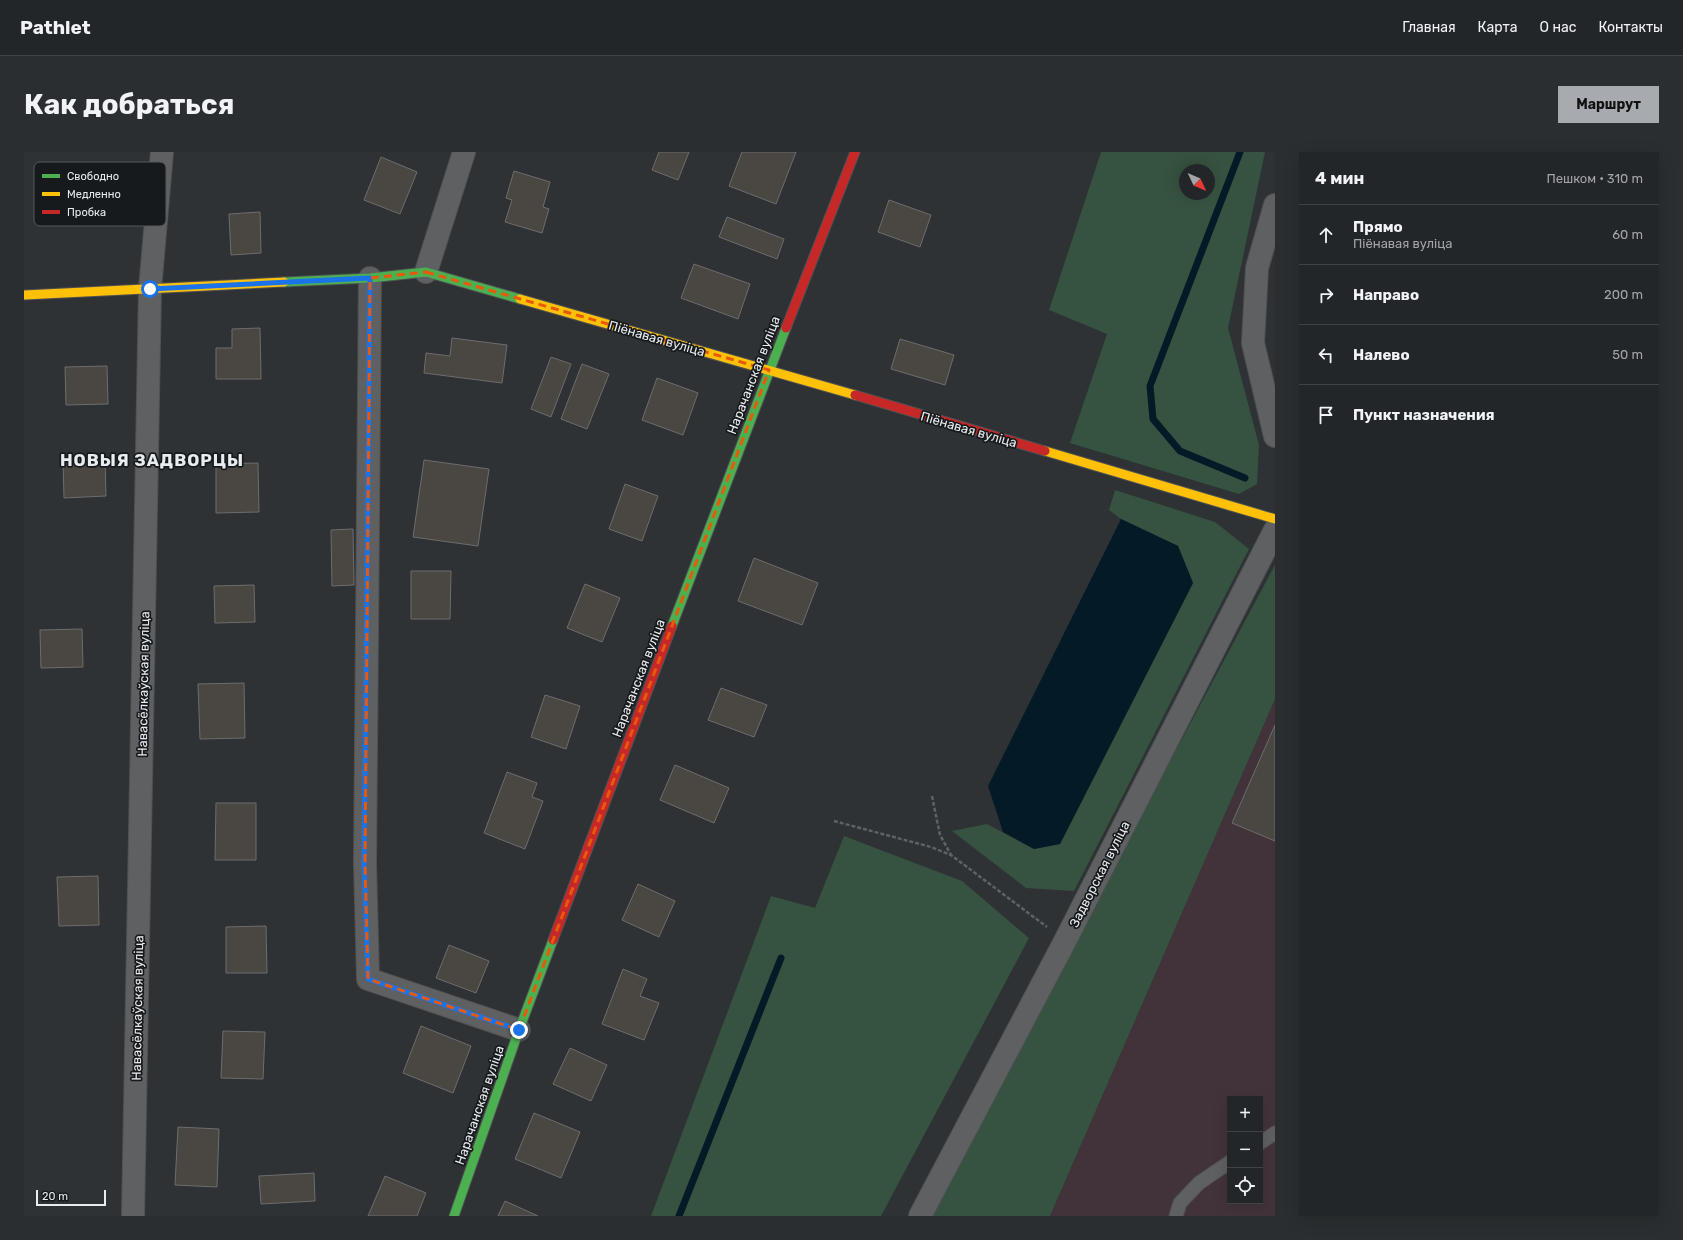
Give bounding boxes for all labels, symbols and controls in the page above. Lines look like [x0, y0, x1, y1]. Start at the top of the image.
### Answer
text: Pathlet [20, 16, 91, 39]
text: Главная [1402, 19, 1456, 36]
text: Карта [1478, 19, 1518, 36]
text: О нас [1540, 19, 1576, 36]
text: Контакты [1598, 19, 1663, 36]
button: Маршрут [1558, 86, 1659, 123]
text: Как добраться [24, 88, 234, 121]
legend [34, 162, 166, 226]
north arrow [1179, 164, 1215, 200]
text: 4 мин [1315, 168, 1364, 188]
text: Свободно [67, 170, 119, 183]
text: Пешком · 310 m [1546, 171, 1643, 186]
text: Медленно [67, 188, 121, 201]
text: Пробка [67, 206, 106, 219]
text: Прямо [1353, 218, 1403, 236]
icon: ahead [1315, 224, 1337, 246]
text: 60 m [1612, 227, 1643, 242]
text: Піёнавая вуліца [1353, 236, 1452, 251]
route start [141, 280, 159, 298]
icon: right [1315, 284, 1337, 306]
text: Направо [1353, 286, 1419, 304]
text: 200 m [1604, 287, 1643, 302]
street label: Нарачанская вуліца [724, 314, 783, 436]
street label: Піёнавая вуліца [607, 318, 707, 359]
icon: left [1315, 344, 1337, 366]
text: Налево [1353, 346, 1410, 364]
text: 50 m [1612, 347, 1643, 362]
icon: arrive [1315, 404, 1337, 426]
text: Пункт назначения [1353, 406, 1495, 424]
street label: Піёнавая вуліца [919, 409, 1019, 450]
district label: НОВЫЯ ЗАДВОРЦЫ [60, 450, 244, 470]
street label: Навасёлкаўская вуліца [135, 611, 152, 757]
street label: Нарачанская вуліца [609, 617, 668, 739]
street label: Задворская вуліца [1066, 819, 1133, 930]
street label: Навасёлкаўская вуліца [129, 935, 146, 1081]
route end [510, 1021, 528, 1039]
street label: Нарачанская вуліца [452, 1044, 507, 1167]
map controls [1227, 1096, 1263, 1204]
button: + [1227, 1096, 1263, 1132]
button: − [1227, 1132, 1263, 1168]
button: locate [1227, 1168, 1263, 1204]
scale bar [36, 1188, 106, 1207]
text: 20 m [42, 1190, 68, 1203]

